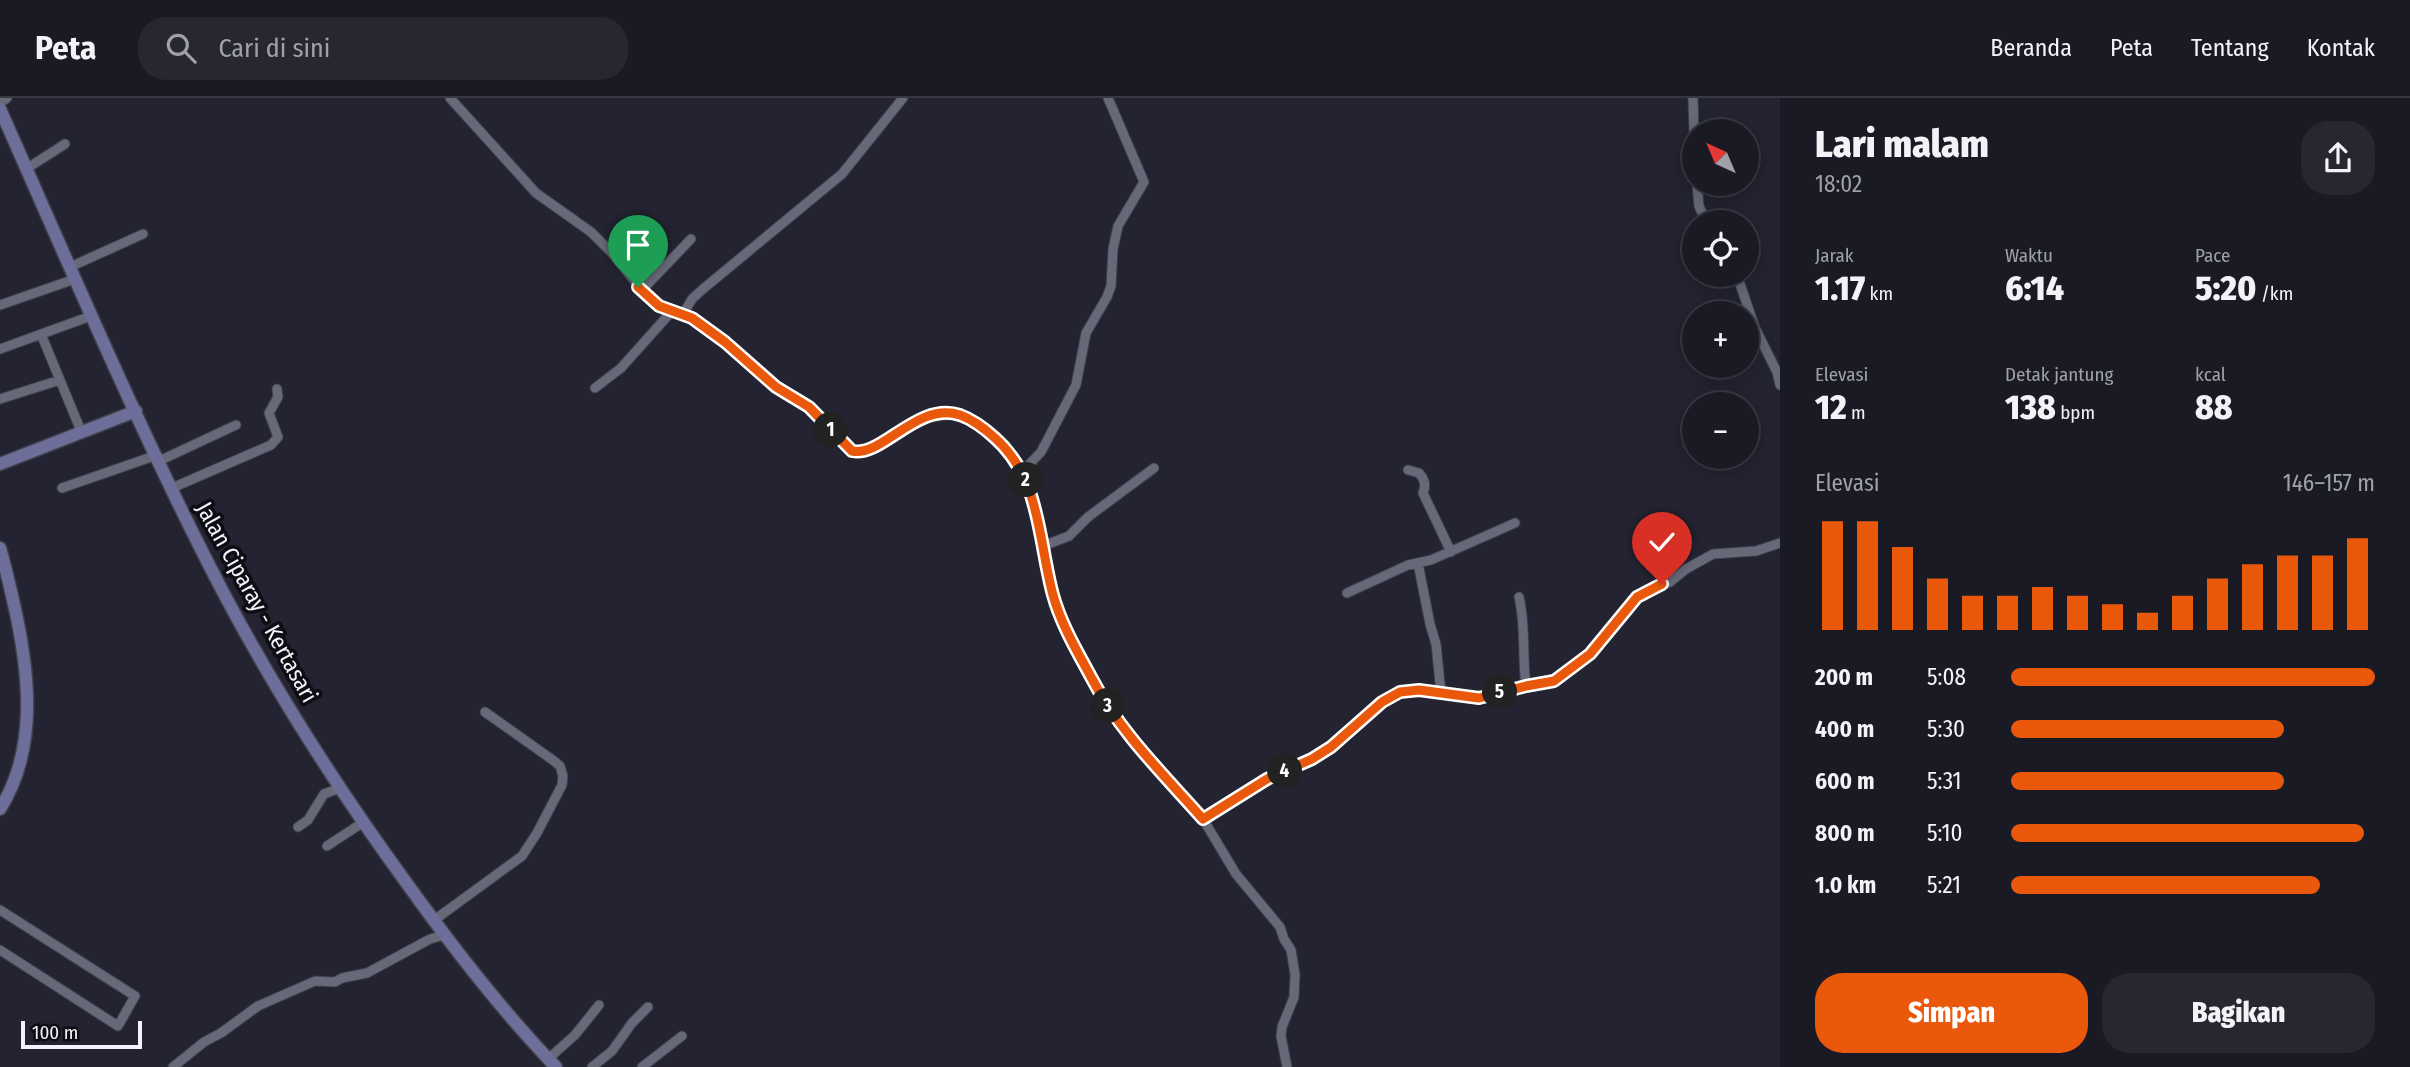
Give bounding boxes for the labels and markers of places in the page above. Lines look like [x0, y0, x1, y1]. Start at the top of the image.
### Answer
pin [608, 215, 668, 287]
pin: 1 [814, 412, 848, 448]
pin: 2 [1009, 462, 1044, 498]
pin [1632, 512, 1692, 584]
pin: 5 [1482, 674, 1518, 710]
pin: 3 [1090, 688, 1126, 724]
pin: 4 [1268, 754, 1302, 788]

